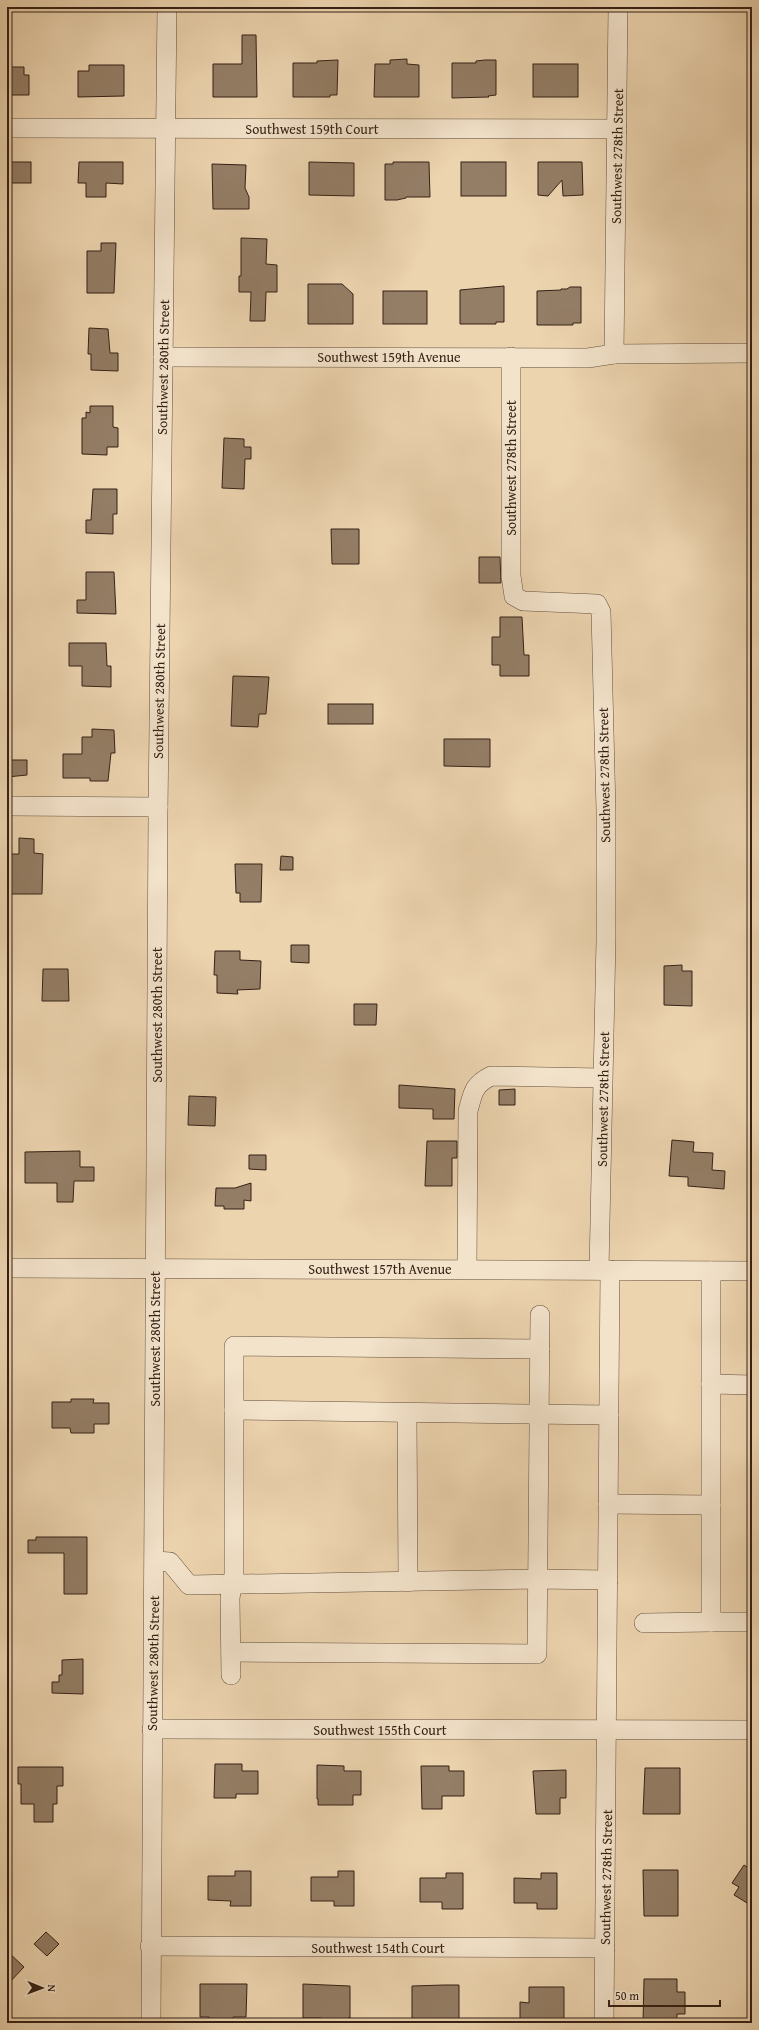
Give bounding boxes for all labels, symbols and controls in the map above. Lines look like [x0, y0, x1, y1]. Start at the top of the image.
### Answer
street label: Southwest 278th Street [606, 88, 628, 224]
street label: Southwest 159th Court [245, 119, 379, 139]
street label: Southwest 280th Street [152, 299, 174, 435]
street label: Southwest 159th Avenue [317, 347, 461, 367]
street label: Southwest 278th Street [501, 400, 521, 536]
street label: Southwest 280th Street [148, 623, 170, 759]
street label: Southwest 278th Street [593, 707, 615, 843]
street label: Southwest 280th Street [147, 947, 167, 1083]
street label: Southwest 278th Street [592, 1031, 614, 1167]
street label: Southwest 157th Avenue [308, 1259, 452, 1279]
street label: Southwest 280th Street [145, 1271, 165, 1407]
street label: Southwest 280th Street [142, 1595, 164, 1731]
street label: Southwest 155th Court [313, 1720, 447, 1740]
street label: Southwest 278th Street [595, 1809, 617, 1945]
street label: Southwest 154th Court [311, 1938, 445, 1958]
north arrow [22, 1968, 62, 2008]
scale bar [609, 1982, 720, 2008]
text: N [44, 1984, 60, 1993]
text: 50 m [615, 1987, 639, 2004]

